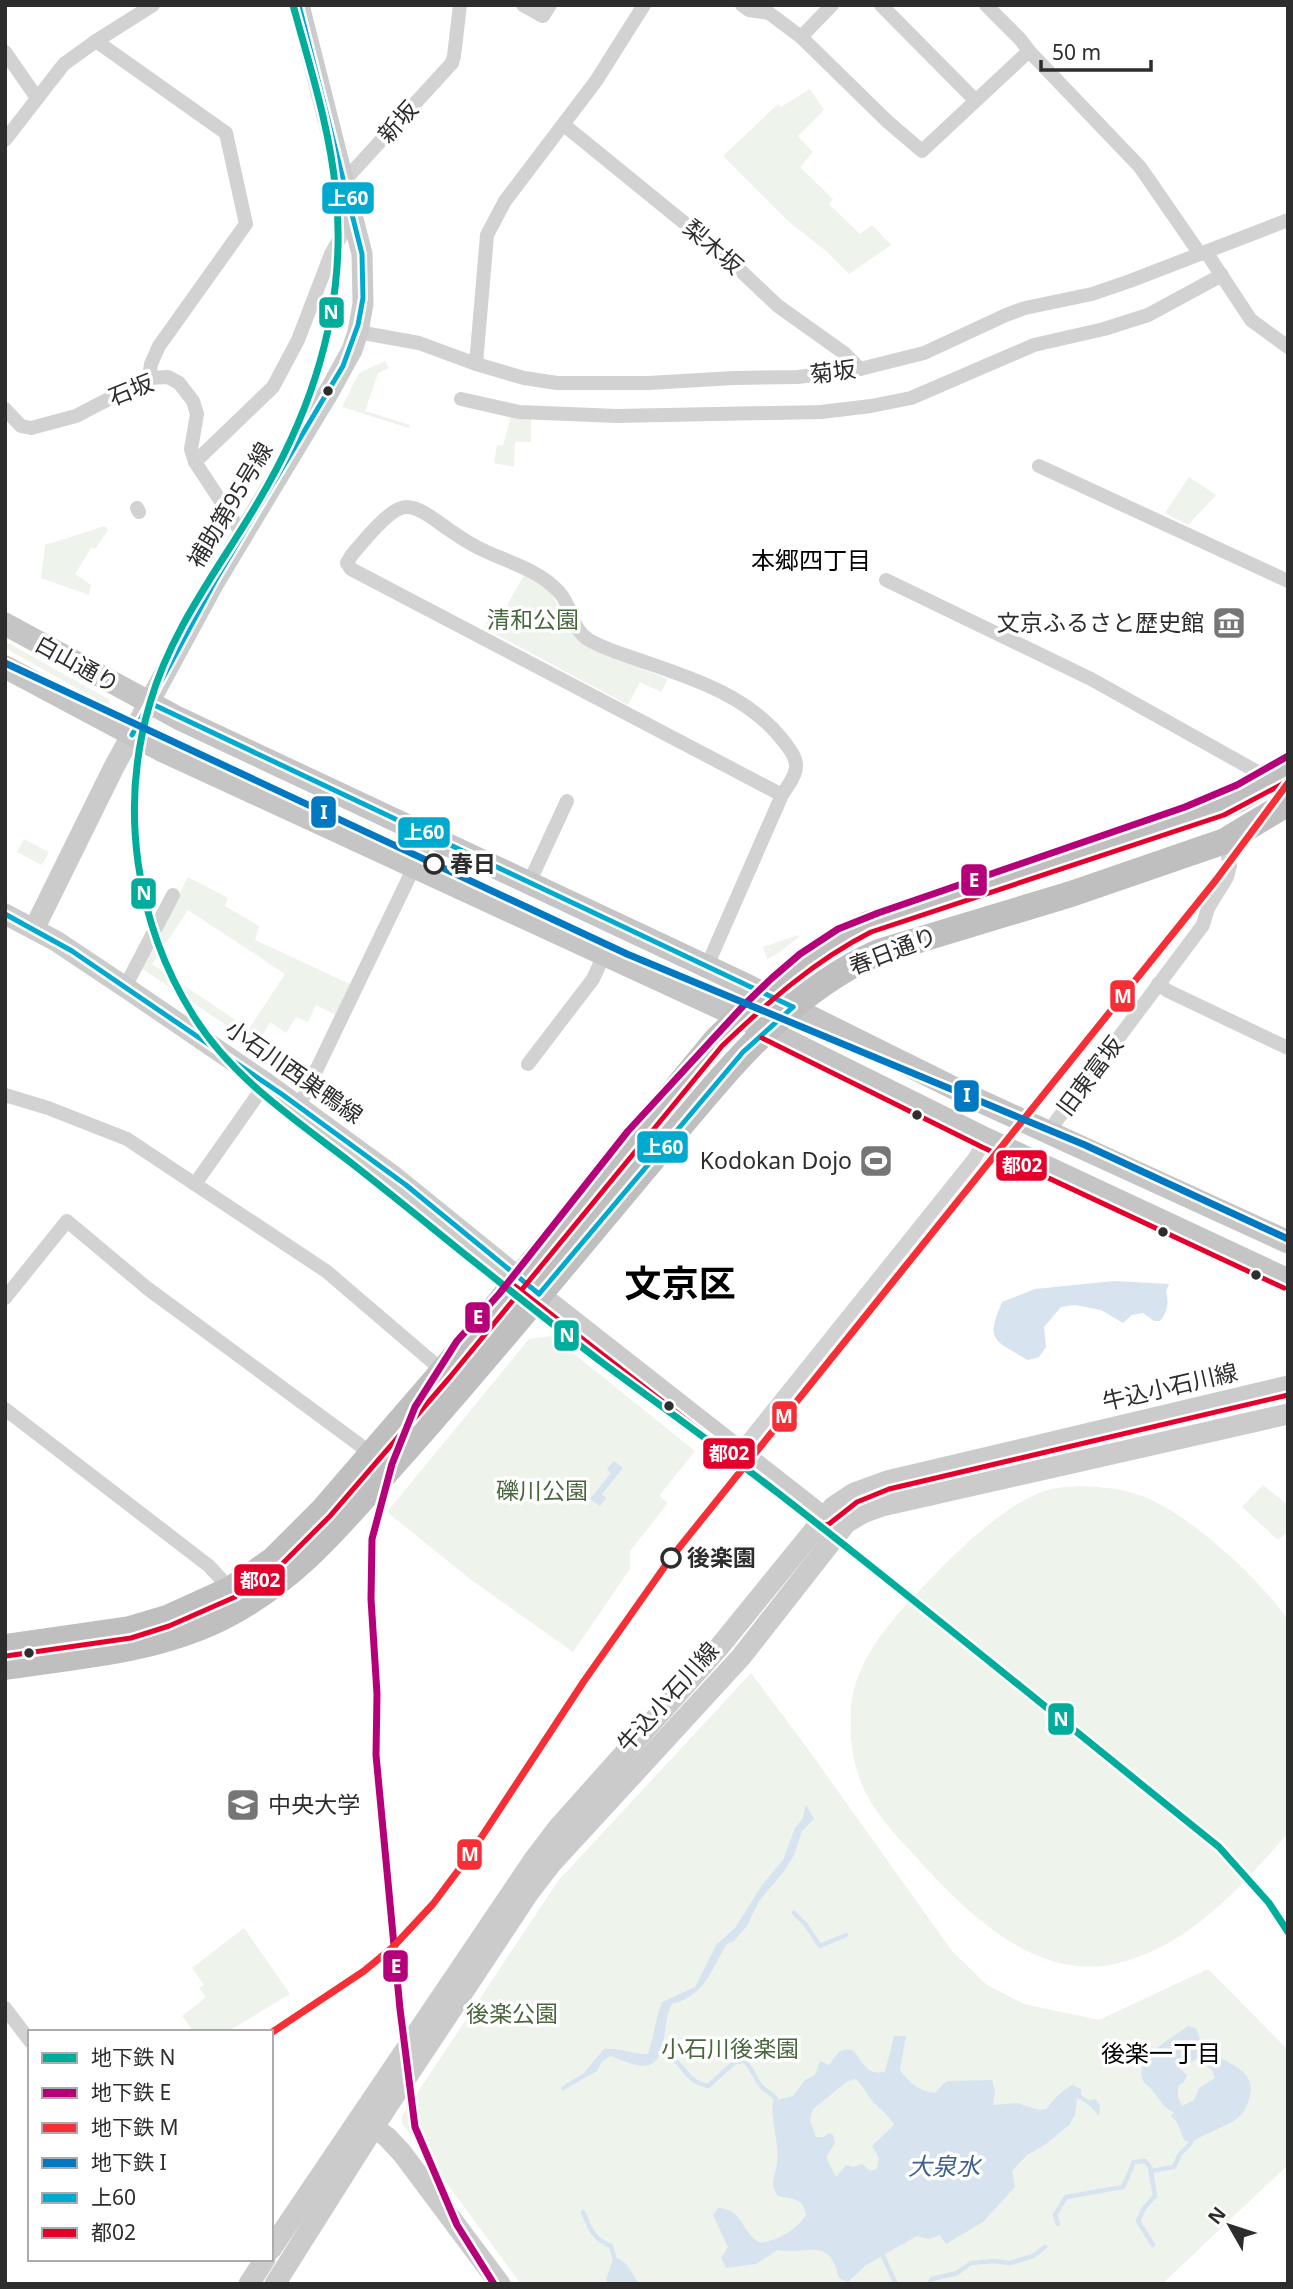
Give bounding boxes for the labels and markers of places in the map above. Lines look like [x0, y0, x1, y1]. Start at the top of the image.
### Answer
unlabelled marker [321, 384, 335, 398]
museum icon: 文京ふるさと歴史館 [1210, 604, 1248, 642]
place label: 文京ふるさと歴史館 [997, 606, 1204, 638]
place label: 春日 [450, 847, 496, 879]
marker: 春日 [424, 854, 444, 874]
unlabelled marker [910, 1108, 924, 1122]
sports icon: Kodokan Dojo [857, 1142, 895, 1180]
place label: Kodokan Dojo [700, 1144, 852, 1176]
unlabelled marker [1156, 1225, 1170, 1239]
unlabelled marker [1249, 1268, 1263, 1282]
unlabelled marker [662, 1399, 676, 1413]
place label: 後楽園 [687, 1541, 756, 1573]
marker: 後楽園 [661, 1548, 681, 1568]
unlabelled marker [22, 1646, 36, 1660]
school or university icon: 中央大学 [224, 1786, 262, 1824]
place label: 中央大学 [268, 1788, 360, 1820]

